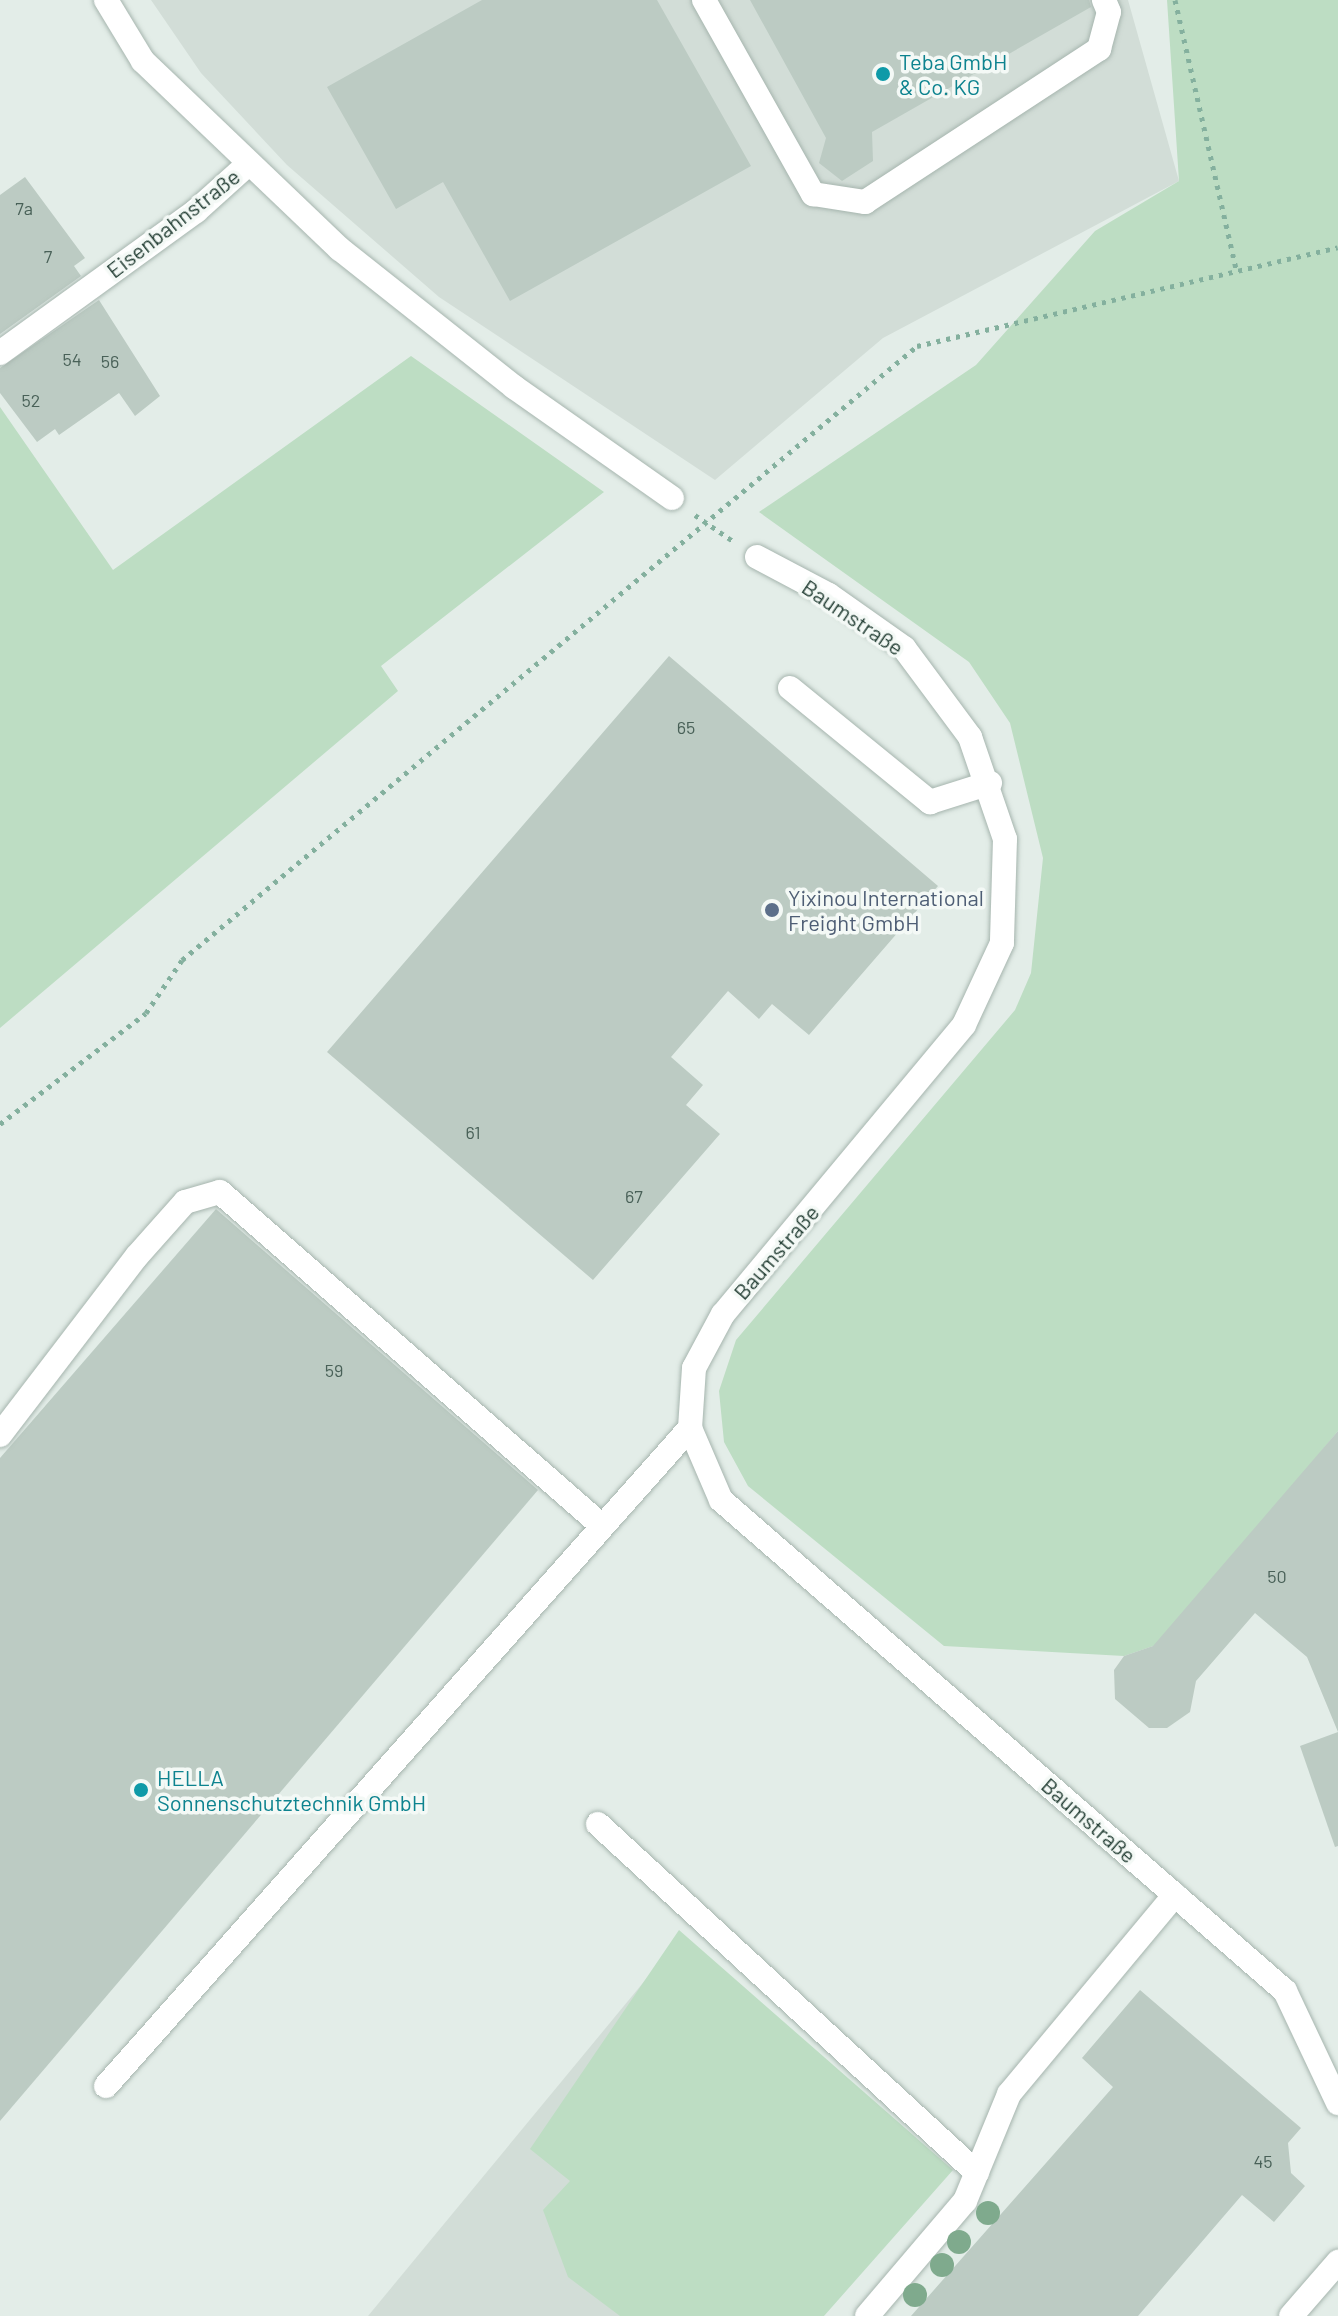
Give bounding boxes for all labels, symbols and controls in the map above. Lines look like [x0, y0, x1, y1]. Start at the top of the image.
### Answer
place label: Teba GmbH & Co. KG [899, 48, 1007, 100]
marker: Teba GmbH & Co. KG [874, 65, 892, 83]
street label: Eisenbahnstraße [101, 163, 245, 283]
house number: 7a [15, 197, 33, 219]
house number: 7 [44, 245, 52, 267]
house number: 54 [62, 348, 82, 370]
house number: 56 [101, 350, 119, 372]
house number: 52 [22, 389, 40, 411]
street label: Baumstraße [797, 573, 909, 661]
house number: 65 [677, 716, 695, 738]
place label: Yixinou International Freight GmbH [788, 884, 984, 936]
marker: Yixinou International Freight GmbH [763, 901, 781, 919]
house number: 61 [465, 1121, 481, 1143]
house number: 67 [625, 1185, 643, 1207]
street label: Baumstraße [728, 1199, 824, 1305]
house number: 59 [325, 1359, 343, 1381]
house number: 50 [1267, 1565, 1287, 1587]
place label: HELLA Sonnenschutztechnik GmbH [157, 1764, 426, 1816]
street label: Baumstraße [1036, 1772, 1142, 1868]
marker: HELLA Sonnenschutztechnik GmbH [132, 1781, 150, 1799]
house number: 45 [1253, 2150, 1273, 2172]

